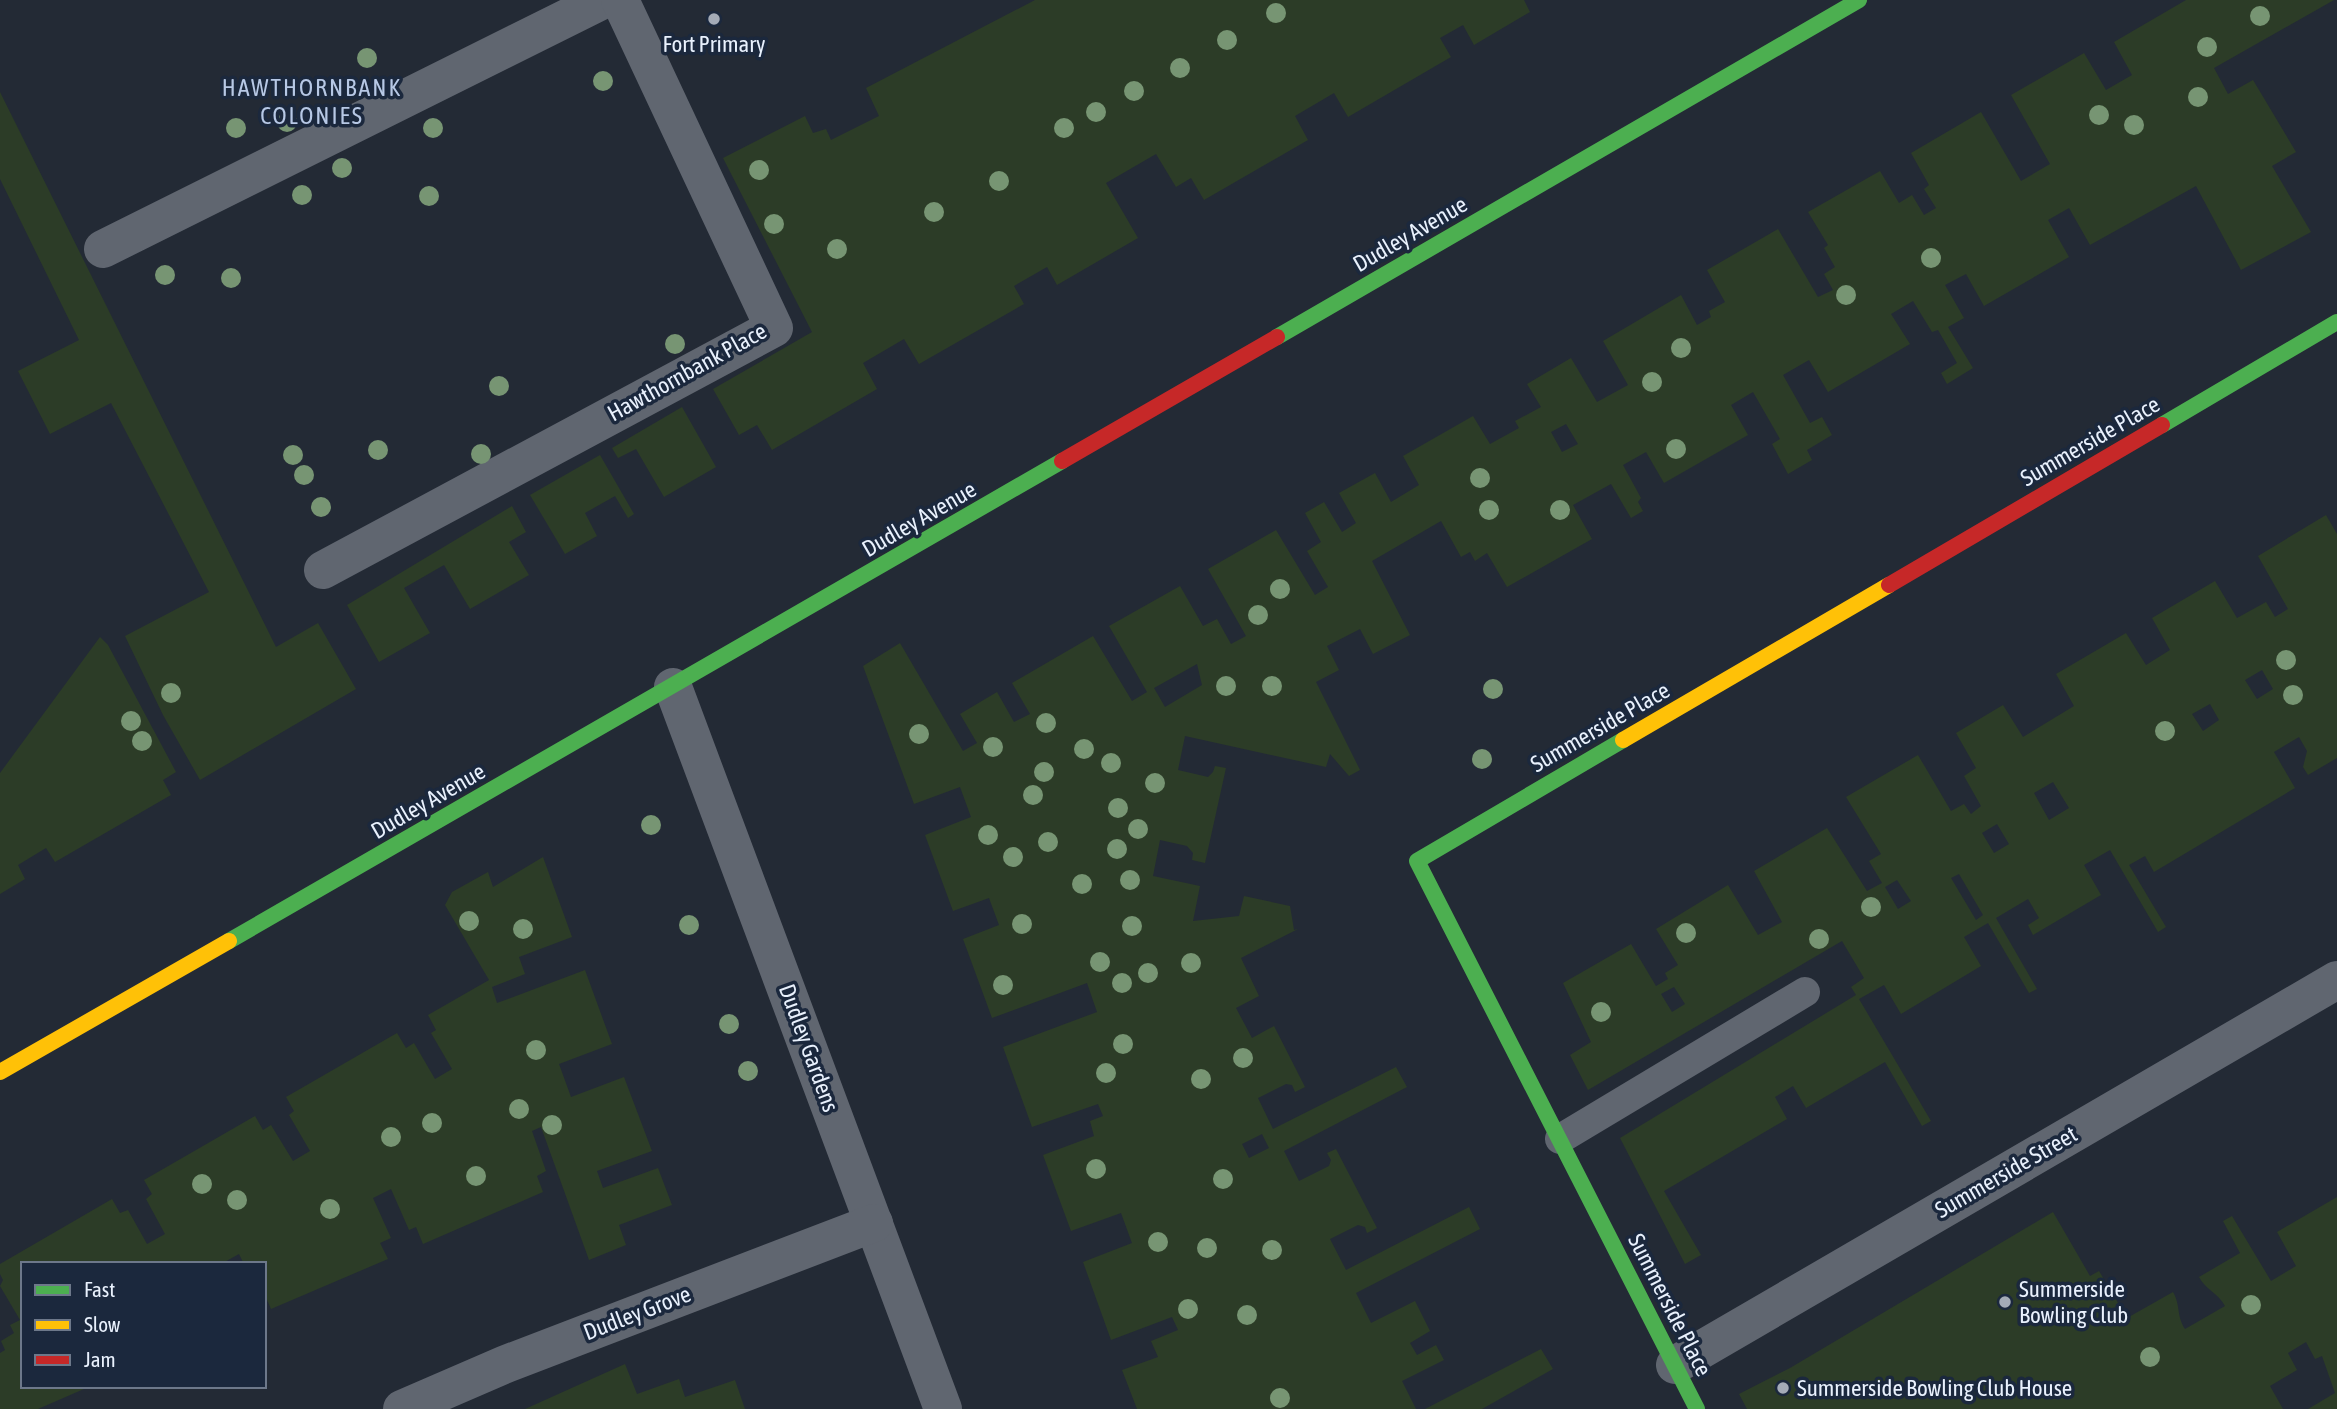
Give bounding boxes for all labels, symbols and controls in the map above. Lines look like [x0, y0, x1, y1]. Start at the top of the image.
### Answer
marker: Fort Primary [706, 11, 722, 27]
place label: Fort Primary [663, 31, 765, 57]
district label: HAWTHORNBANK COLONIES [222, 74, 402, 129]
street label: Dudley Avenue [1348, 191, 1472, 277]
street label: Hawthornbank Place [603, 318, 771, 426]
street label: Summerside Place [2016, 391, 2164, 491]
street label: Dudley Avenue [857, 476, 981, 562]
street label: Summerside Place [1526, 677, 1674, 777]
street label: Dudley Avenue [366, 758, 490, 844]
street label: Dudley Gardens [774, 981, 844, 1115]
street label: Summerside Street [1930, 1121, 2082, 1223]
street label: Summerside Place [1623, 1230, 1717, 1380]
legend [21, 1262, 266, 1388]
place label: Summerside Bowling Club [2019, 1276, 2128, 1328]
text: Fast [84, 1277, 115, 1301]
street label: Dudley Grove [580, 1281, 694, 1345]
marker: Summerside Bowling Club [1997, 1294, 2013, 1310]
text: Slow [84, 1312, 121, 1336]
text: Jam [84, 1347, 116, 1371]
place label: Summerside Bowling Club House [1797, 1375, 2072, 1401]
marker: Summerside Bowling Club House [1775, 1380, 1791, 1396]

